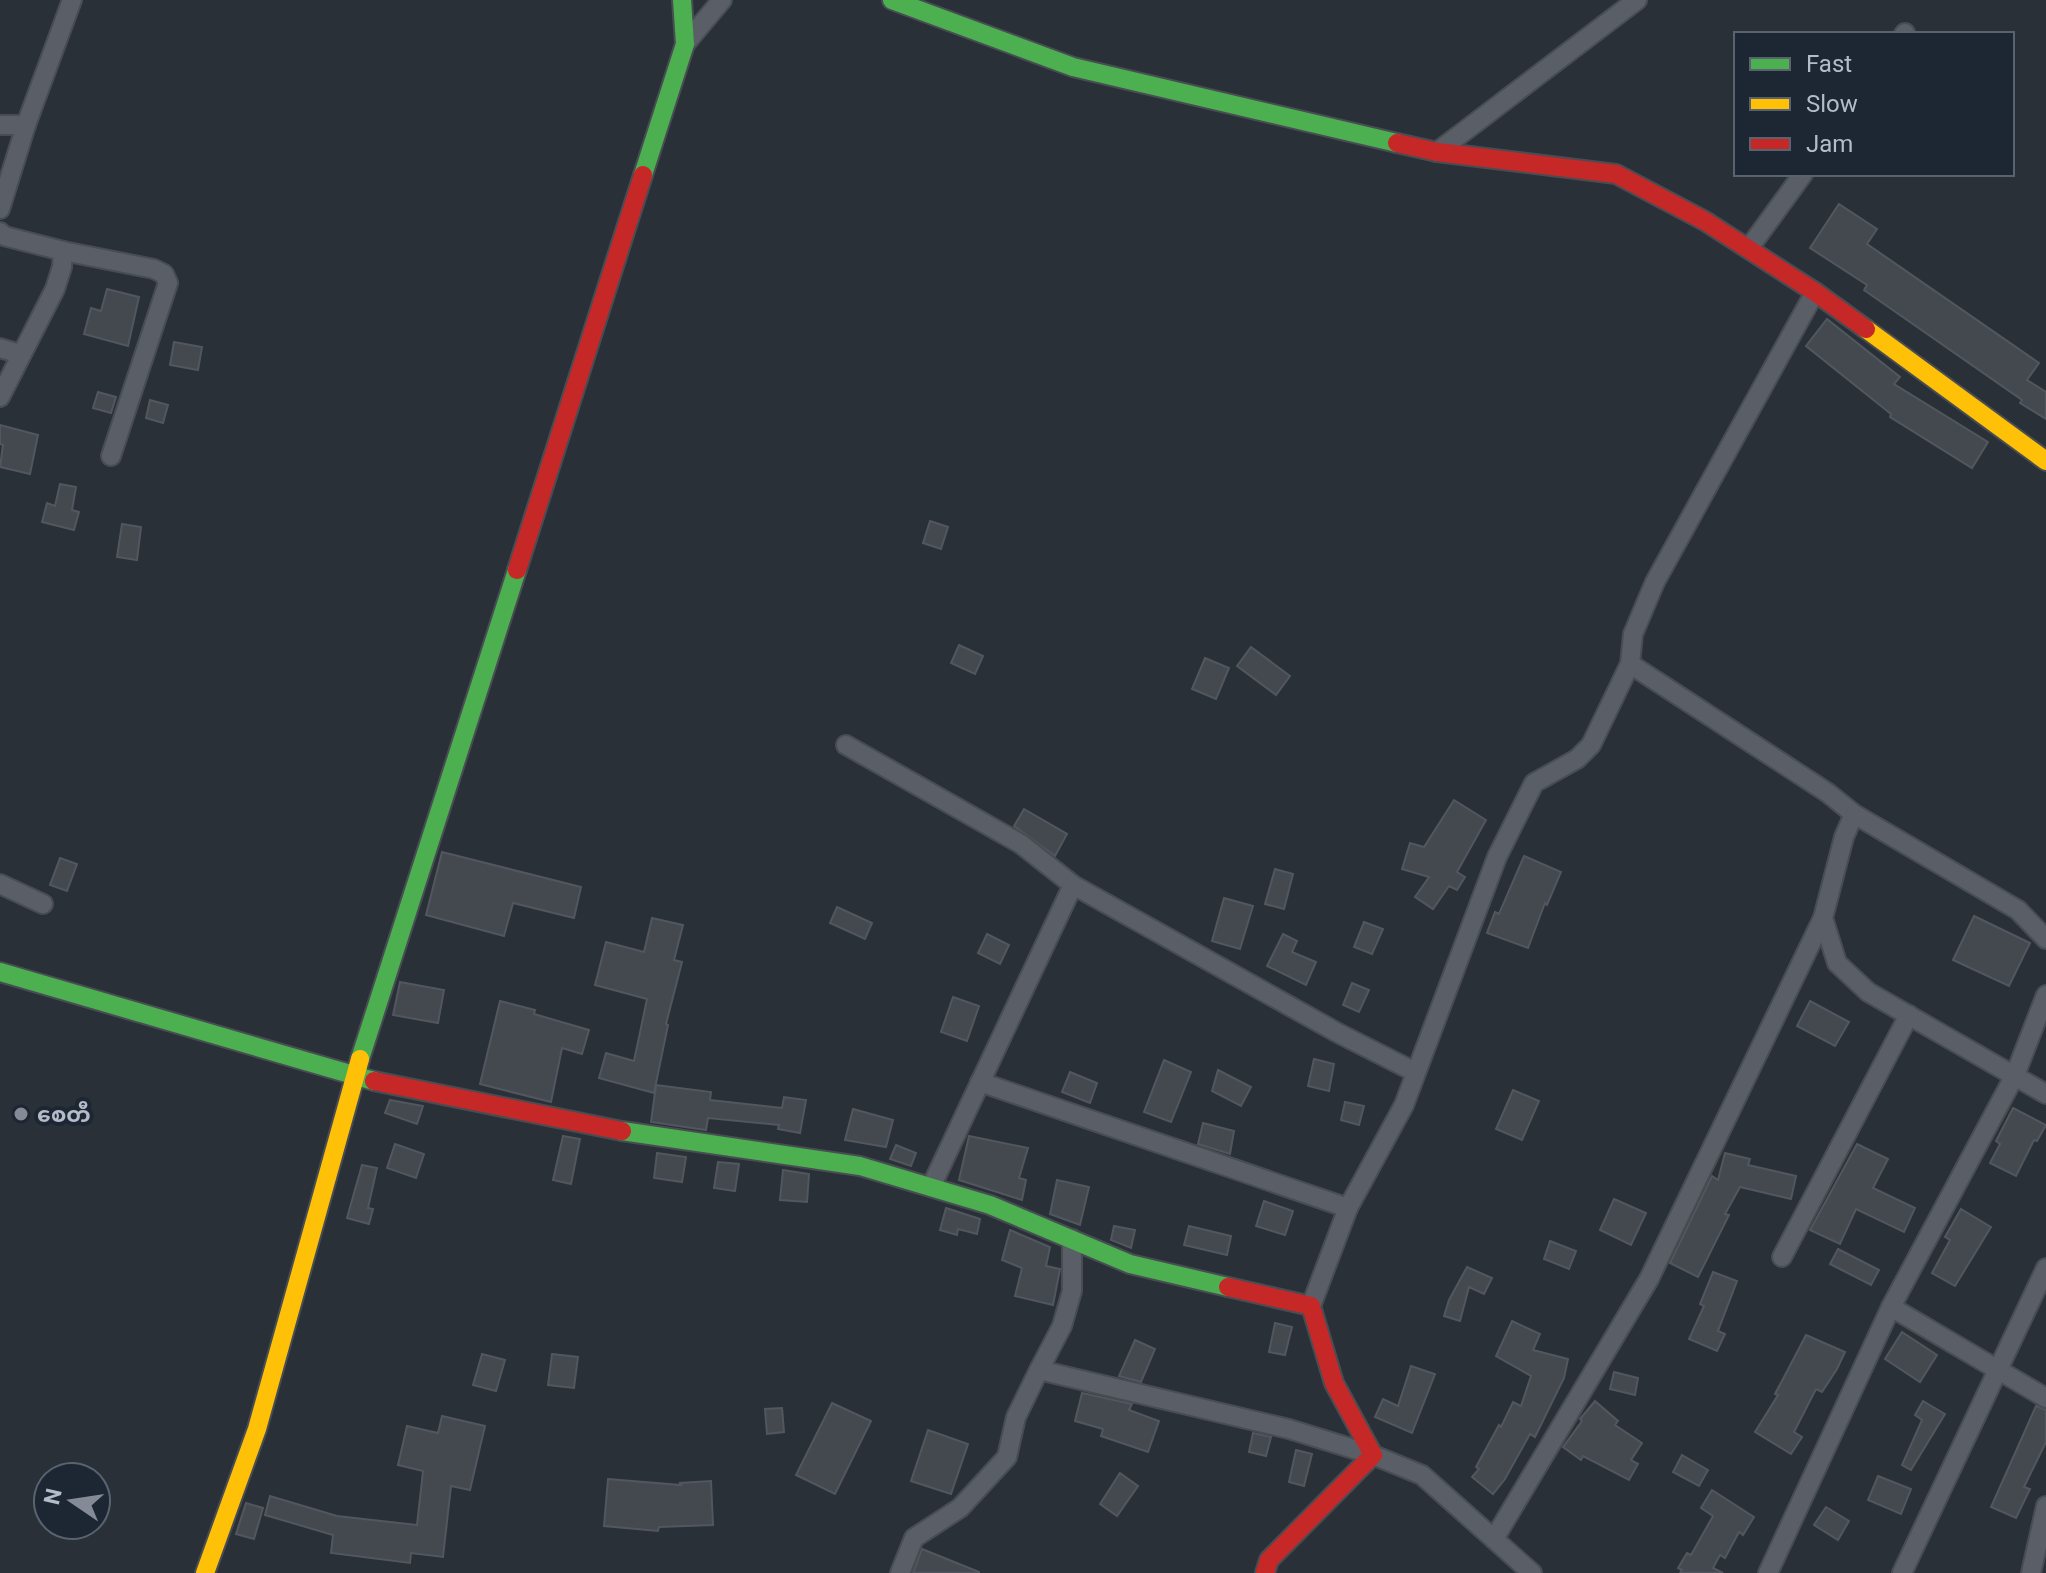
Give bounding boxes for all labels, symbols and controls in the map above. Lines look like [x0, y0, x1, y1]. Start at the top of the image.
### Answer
legend [1734, 32, 2014, 176]
text: Fast [1806, 50, 1852, 78]
text: Slow [1806, 90, 1858, 118]
text: Jam [1806, 130, 1853, 158]
place label: စေတီ [37, 1101, 91, 1127]
marker: စေတီ [12, 1105, 30, 1123]
north arrow [32, 1461, 112, 1541]
text: N [39, 1486, 67, 1507]

